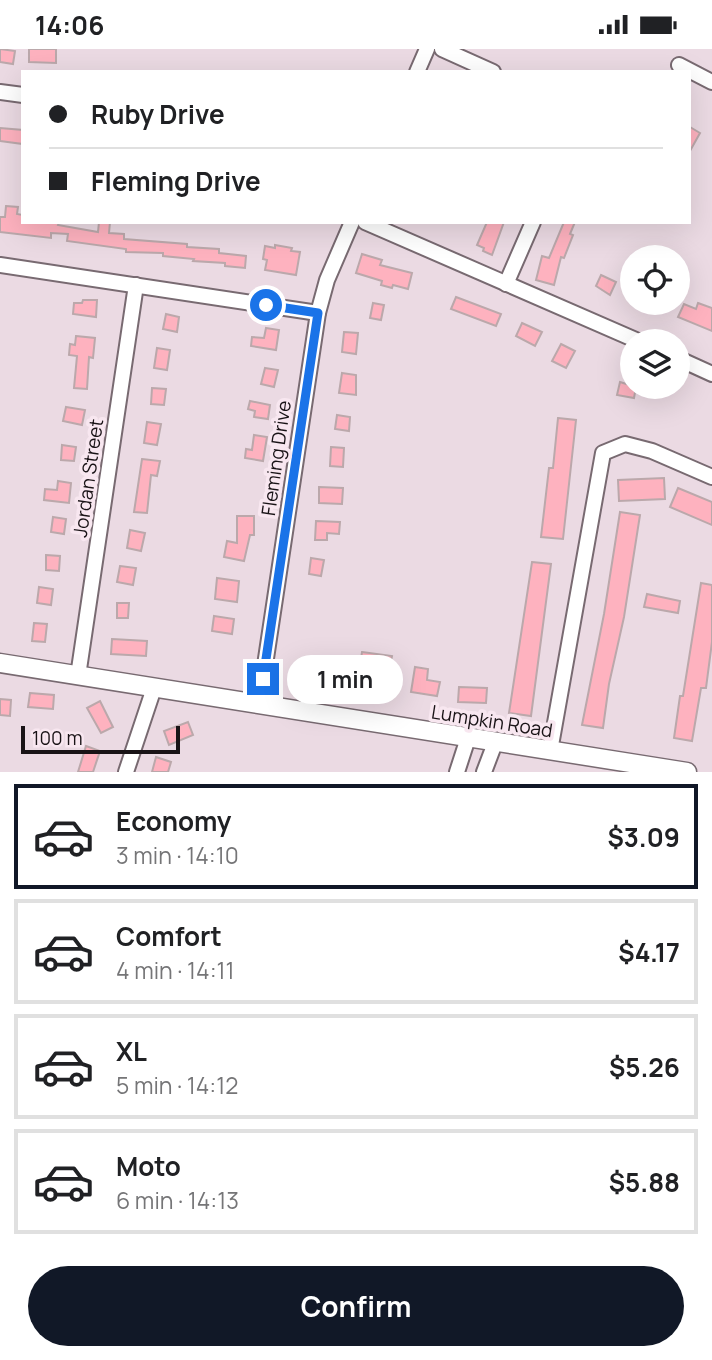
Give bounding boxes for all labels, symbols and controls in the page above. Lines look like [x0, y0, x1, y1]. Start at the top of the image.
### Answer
text: 14:06 [35, 7, 104, 43]
text: Ruby Drive [91, 96, 225, 132]
text: Fleming Drive [91, 163, 261, 199]
map controls [620, 245, 690, 399]
button: locate [620, 245, 690, 315]
route start [250, 289, 282, 321]
button: layers [620, 329, 690, 399]
street label: Fleming Drive [255, 399, 297, 517]
street label: Jordan Street [67, 417, 109, 539]
callout: 1 min [288, 655, 403, 703]
route end [247, 663, 279, 695]
text: 1 min [317, 663, 373, 695]
street label: Lumpkin Road [430, 699, 554, 743]
scale bar [21, 723, 180, 755]
text: 100 m [32, 725, 83, 751]
text: Economy [116, 803, 231, 839]
icon: car [32, 805, 95, 868]
text: $3.09 [607, 819, 680, 855]
text: 3 min · 14:10 [116, 839, 239, 871]
text: Comfort [116, 918, 222, 954]
icon: car [32, 920, 95, 983]
text: $4.17 [618, 934, 680, 970]
text: 4 min · 14:11 [116, 954, 234, 986]
text: XL [116, 1033, 147, 1069]
icon: car [32, 1035, 95, 1098]
text: $5.26 [609, 1049, 680, 1085]
text: 5 min · 14:12 [116, 1069, 238, 1101]
text: Moto [116, 1148, 181, 1184]
icon: car [32, 1150, 95, 1213]
text: $5.88 [609, 1164, 680, 1200]
text: 6 min · 14:13 [116, 1184, 239, 1216]
button: Confirm [28, 1266, 684, 1346]

